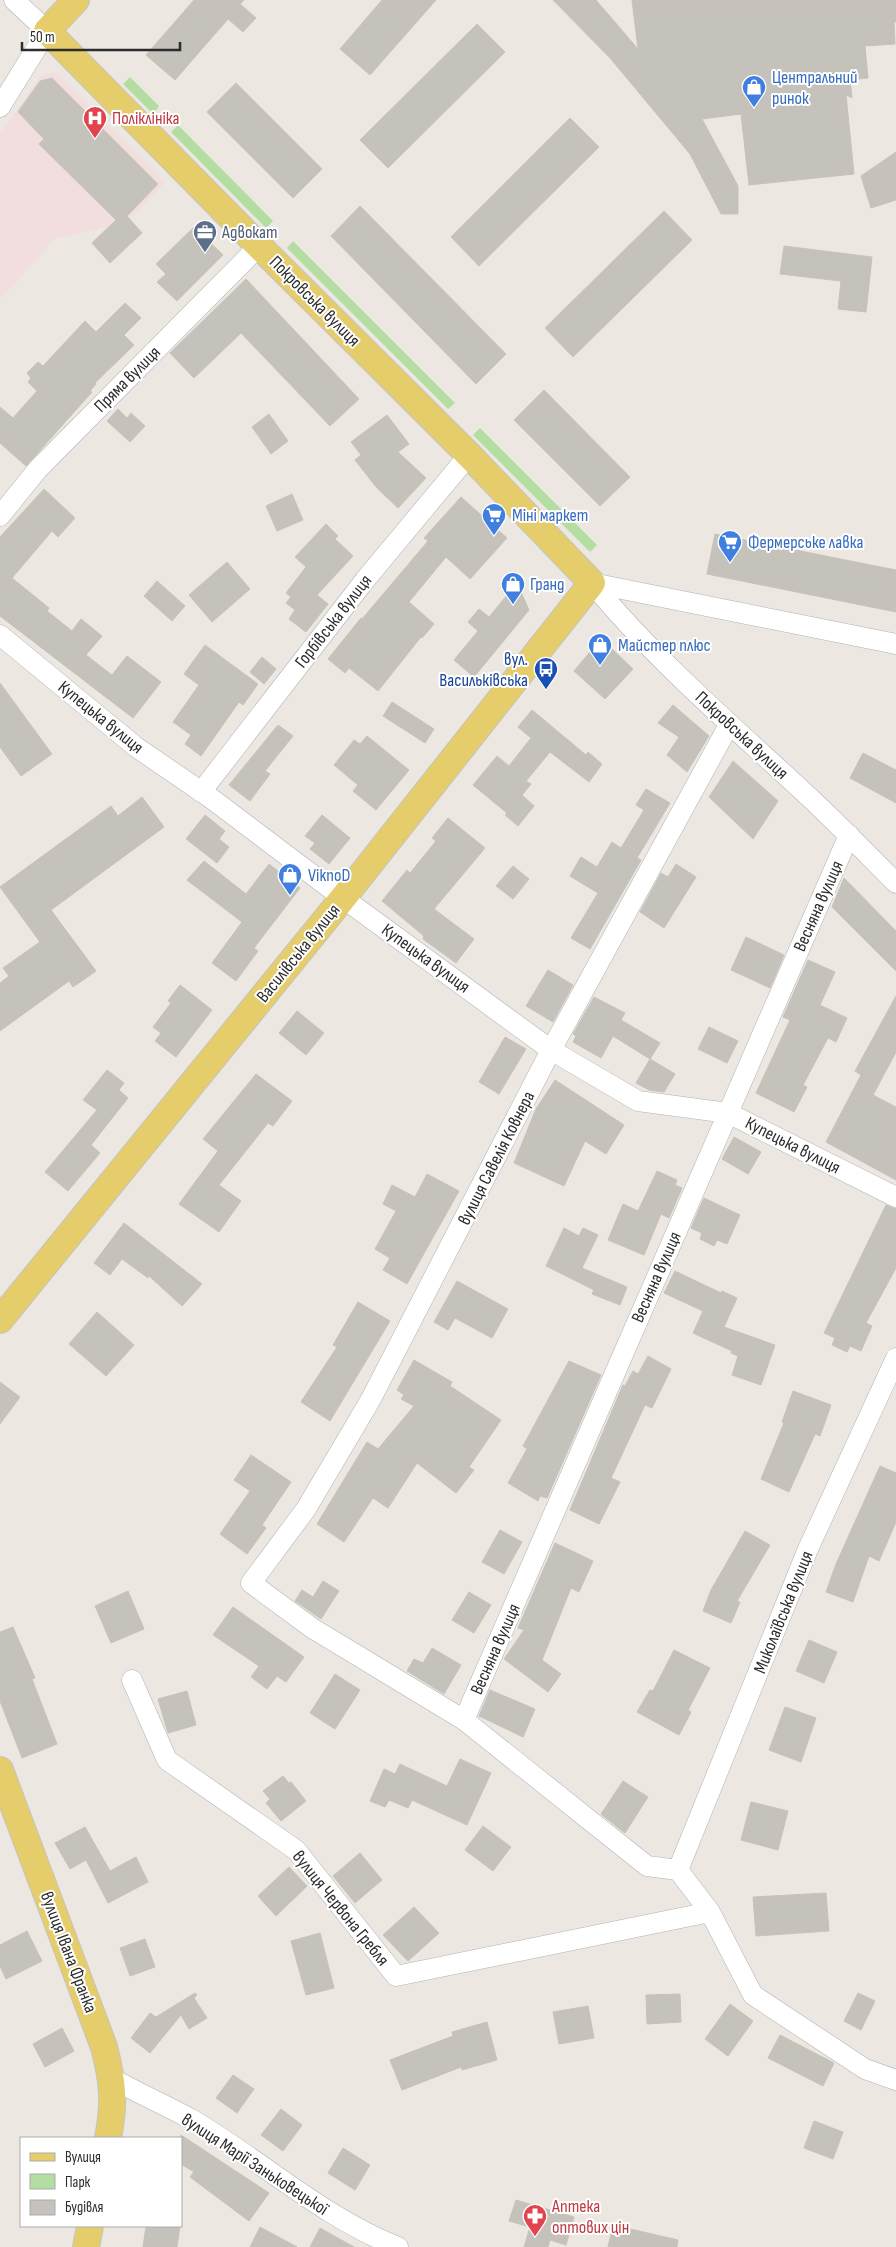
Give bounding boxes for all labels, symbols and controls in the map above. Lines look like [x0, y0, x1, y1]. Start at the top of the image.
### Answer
scale bar [22, 20, 180, 52]
text: 50 m [30, 28, 55, 47]
place label: Центральний ринок [772, 67, 858, 109]
shop icon: Центральний ринок [741, 74, 767, 108]
hospital icon: Поліклініка [82, 105, 108, 139]
place label: Поліклініка [112, 108, 180, 129]
office icon: Адвокат [192, 219, 218, 253]
place label: Адвокат [221, 222, 278, 243]
street label: Покровська вулиця [265, 252, 364, 351]
street label: Пряма вулиця [90, 342, 165, 417]
supermarket icon: Міні маркет [481, 502, 507, 536]
place label: Міні маркет [512, 505, 588, 526]
supermarket icon: Фермерське лавка [717, 529, 743, 563]
place label: Фермерське лавка [748, 532, 863, 553]
street label: Горбівська вулиця [291, 571, 376, 672]
shop icon: Гранд [500, 571, 526, 605]
place label: Гранд [530, 574, 565, 595]
shop icon: Майстер плюс [587, 632, 613, 666]
place label: Майстер плюс [618, 635, 711, 656]
place label: вул. Васильківська [439, 649, 528, 691]
bus stop icon: вул. Васильківська [533, 656, 559, 690]
street label: Купецька вулиця [54, 677, 148, 758]
street label: Покровська вулиця [691, 687, 792, 784]
street label: Весняна вулиця [789, 858, 848, 955]
shop icon: ViknoD [277, 862, 303, 896]
place label: ViknoD [308, 865, 350, 886]
street label: Василівська вулиця [252, 900, 344, 1007]
street label: Купецька вулиця [378, 919, 474, 997]
street label: вулиця Савелія Ковнера [454, 1088, 539, 1229]
street label: Купецька вулиця [742, 1113, 844, 1178]
street label: Весняна вулиця [627, 1229, 686, 1326]
street label: Миколаївська вулиця [749, 1548, 818, 1677]
street label: Весняна вулиця [466, 1601, 525, 1698]
street label: вулиця Червона Гребля [288, 1847, 393, 1970]
street label: вулиця Івана Франка [36, 1889, 101, 2016]
street label: вулиця Марії Заньковецької [177, 2109, 333, 2220]
legend [20, 2137, 182, 2227]
text: Вулиця [65, 2148, 101, 2167]
text: Парк [65, 2173, 91, 2192]
place label: Аптека оптових цін [551, 2196, 629, 2238]
text: Будівля [65, 2198, 104, 2217]
pharmacy icon: Аптека оптових цін [522, 2203, 548, 2237]

